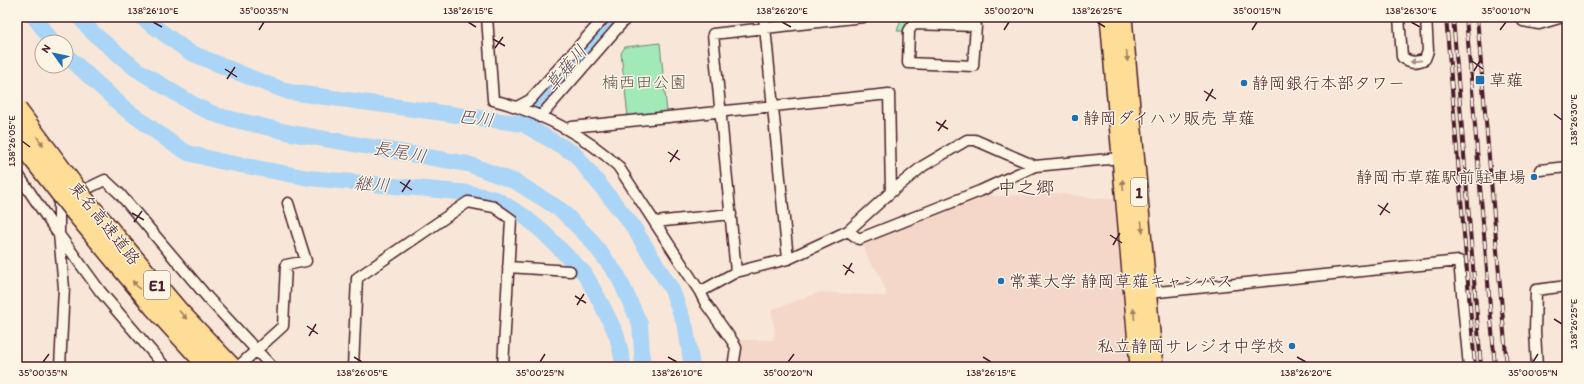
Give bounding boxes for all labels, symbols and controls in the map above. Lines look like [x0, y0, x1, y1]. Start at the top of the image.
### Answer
text: 138°26'10"E [128, 4, 179, 17]
text: 35°00'35"N [240, 4, 289, 17]
text: 138°26'15"E [443, 4, 493, 17]
text: 138°26'20"E [756, 4, 808, 17]
text: 35°00'20"N [984, 4, 1034, 17]
text: 138°26'25"E [1072, 4, 1123, 17]
text: 35°00'15"N [1233, 4, 1281, 17]
text: 138°26'30"E [1385, 4, 1437, 17]
text: 35°00'10"N [1481, 4, 1531, 17]
north arrow [34, 34, 74, 74]
water label: 草薙川 [540, 40, 592, 96]
text: N [39, 42, 54, 55]
one-way arrow [1123, 50, 1130, 62]
one-way arrow [1409, 58, 1422, 64]
place label: 草薙 [1489, 70, 1523, 90]
park label: 楠西田公園 [602, 72, 687, 92]
place label: 静岡銀行本部タワー [1252, 73, 1405, 93]
marker: 草薙 [1474, 74, 1486, 86]
marker: 静岡銀行本部タワー [1239, 78, 1249, 88]
text: 138°26'30"E [1567, 94, 1580, 146]
water label: 巴川 [457, 105, 495, 131]
place label: 静岡ダイハツ販売 草薙 [1083, 108, 1255, 128]
marker: 静岡ダイハツ販売 草薙 [1070, 113, 1080, 123]
text: 138°26'05"E [5, 115, 18, 167]
one-way arrow [36, 135, 45, 146]
water label: 長尾川 [372, 136, 428, 168]
place label: 静岡市草薙駅前駐車場 [1356, 167, 1526, 187]
water label: 継川 [353, 171, 391, 197]
marker: 静岡市草薙駅前駐車場 [1529, 172, 1539, 182]
district label: 中之郷 [997, 176, 1055, 199]
street label: 東名高速道路 [65, 177, 145, 269]
road number: 1 [1131, 178, 1147, 206]
one-way arrow [1119, 179, 1126, 191]
one-way arrow [1138, 221, 1145, 233]
road number: E1 [144, 271, 170, 299]
place label: 常葉大学 静岡草薙キャンパス [1009, 271, 1233, 291]
marker: 常葉大学 静岡草薙キャンパス [996, 276, 1006, 286]
one-way arrow [131, 280, 140, 291]
text: 138°26'25"E [1567, 298, 1580, 349]
one-way arrow [1131, 308, 1138, 320]
one-way arrow [178, 310, 188, 320]
place label: 私立静岡サレジオ中学校 [1097, 336, 1284, 356]
marker: 私立静岡サレジオ中学校 [1287, 341, 1297, 351]
text: 35°00'35"N [19, 366, 68, 379]
text: 138°26'05"E [336, 366, 388, 379]
text: 35°00'25"N [516, 366, 565, 379]
text: 138°26'10"E [652, 366, 703, 379]
text: 35°00'20"N [763, 366, 813, 379]
text: 138°26'15"E [966, 366, 1016, 379]
text: 138°26'20"E [1280, 366, 1332, 379]
text: 35°00'05"N [1508, 366, 1558, 379]

